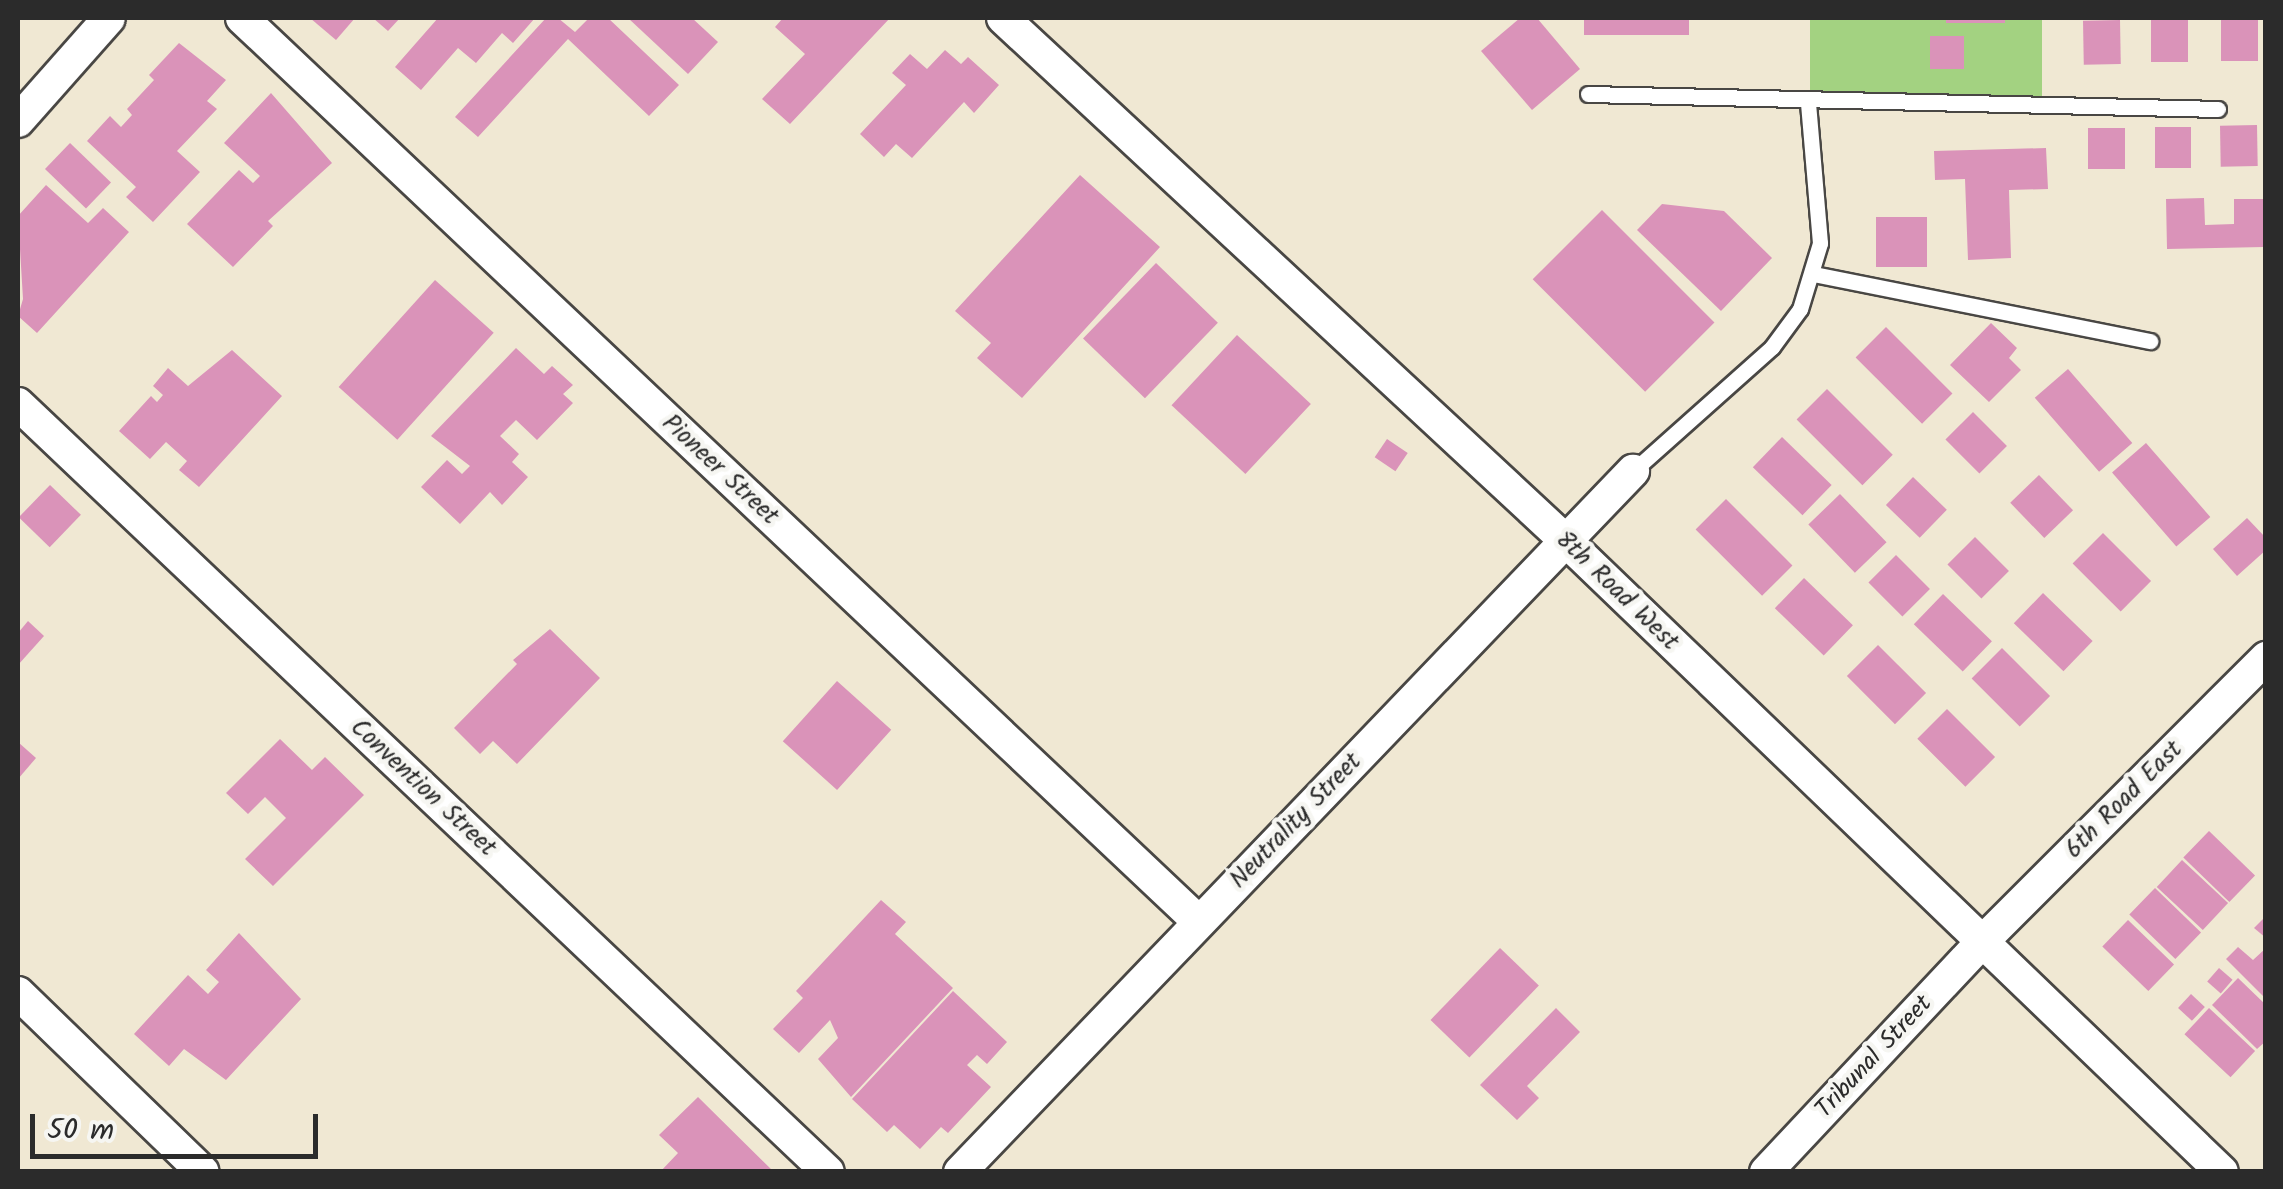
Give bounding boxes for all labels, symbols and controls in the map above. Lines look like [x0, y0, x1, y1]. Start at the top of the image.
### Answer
street label: Pioneer Street [656, 408, 784, 532]
street label: 8th Road West [1549, 525, 1685, 657]
street label: Convention Street [344, 713, 502, 863]
street label: 6th Road East [2059, 735, 2189, 865]
street label: Neutrality Street [1224, 747, 1368, 895]
street label: Tribunal Street [1809, 989, 1939, 1125]
scale bar [35, 1094, 322, 1156]
text: 50 m [47, 1107, 114, 1155]

